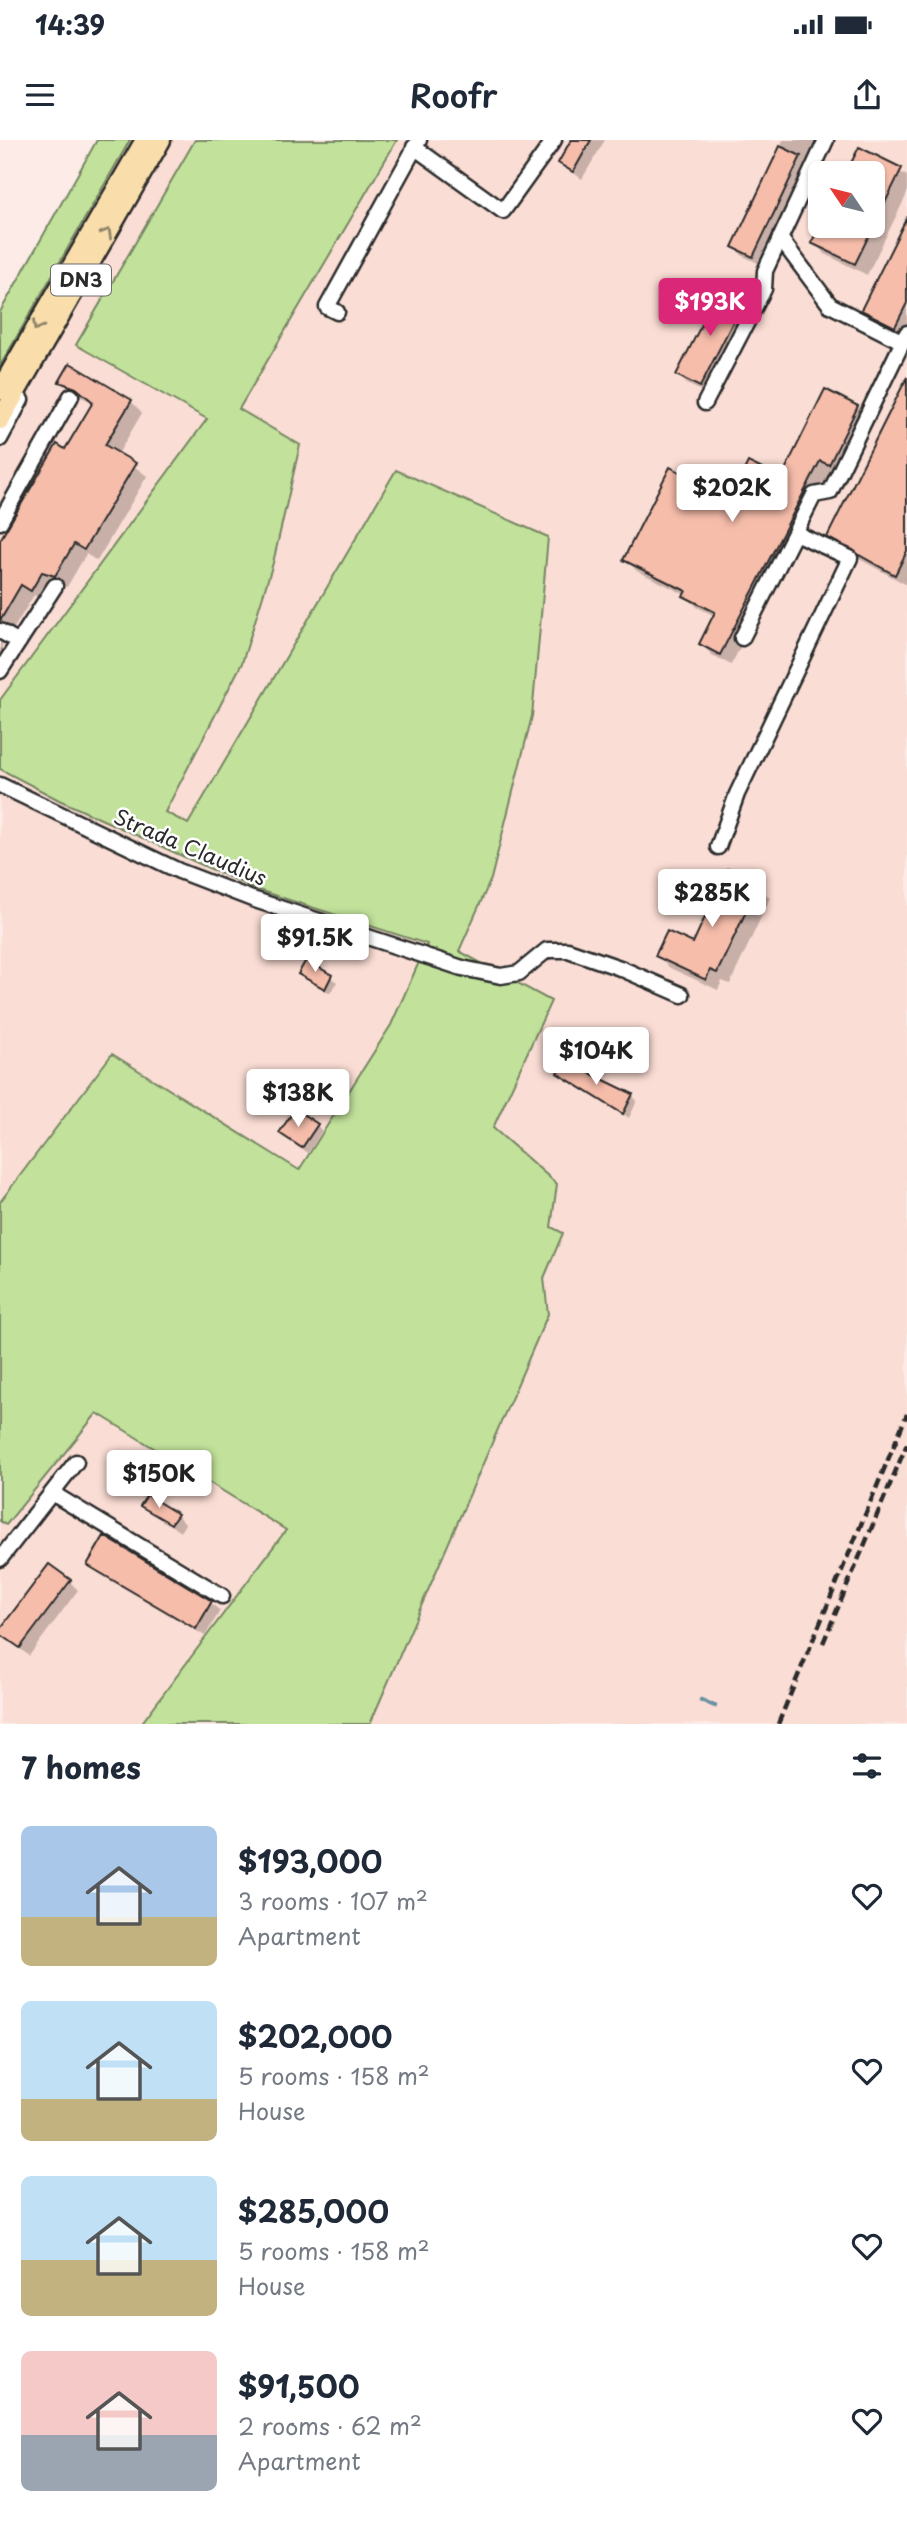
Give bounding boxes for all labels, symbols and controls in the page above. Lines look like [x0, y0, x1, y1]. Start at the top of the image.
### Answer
text: 14:39 [35, 5, 105, 44]
text: Roofr [410, 71, 497, 119]
icon: menu [21, 76, 59, 114]
icon: share [848, 76, 886, 114]
north arrow [808, 161, 886, 238]
map controls [808, 161, 885, 238]
one-way arrow [99, 228, 112, 241]
road number: DN3 [51, 264, 111, 296]
pin: $193K [661, 278, 759, 338]
text: $193K [675, 283, 745, 318]
one-way arrow [32, 319, 45, 332]
pin: $202K [683, 464, 781, 524]
text: $202K [693, 469, 771, 504]
street label: Strada Claudius [109, 800, 272, 893]
pin: $285K [663, 870, 761, 929]
text: $285K [674, 874, 750, 909]
pin: $91.5K [258, 914, 372, 974]
text: $91.5K [277, 919, 353, 954]
pin: $104K [547, 1028, 645, 1087]
text: $104K [559, 1032, 633, 1067]
pin: $138K [249, 1070, 347, 1129]
text: $138K [262, 1074, 334, 1109]
pin: $150K [110, 1450, 208, 1510]
text: $150K [123, 1455, 195, 1490]
text: 7 homes [21, 1744, 141, 1789]
icon: filters [848, 1747, 886, 1785]
text: $193,000 [238, 1838, 382, 1883]
icon: home [77, 1854, 161, 1938]
icon: heart [848, 1877, 886, 1915]
text: 3 rooms · 107 m² [238, 1883, 428, 1918]
text: Apartment [238, 1918, 361, 1953]
text: $202,000 [238, 2013, 393, 2058]
icon: home [77, 2029, 161, 2113]
icon: heart [848, 2052, 886, 2090]
text: 5 rooms · 158 m² [238, 2058, 430, 2093]
text: House [238, 2093, 305, 2128]
text: $285,000 [238, 2188, 389, 2233]
icon: home [77, 2204, 161, 2288]
icon: heart [848, 2227, 886, 2265]
text: 5 rooms · 158 m² [238, 2233, 430, 2268]
text: House [238, 2268, 305, 2303]
text: $91,500 [238, 2363, 360, 2408]
icon: home [77, 2379, 161, 2463]
icon: heart [848, 2402, 886, 2440]
text: 2 rooms · 62 m² [238, 2408, 422, 2443]
text: Apartment [238, 2443, 361, 2478]

